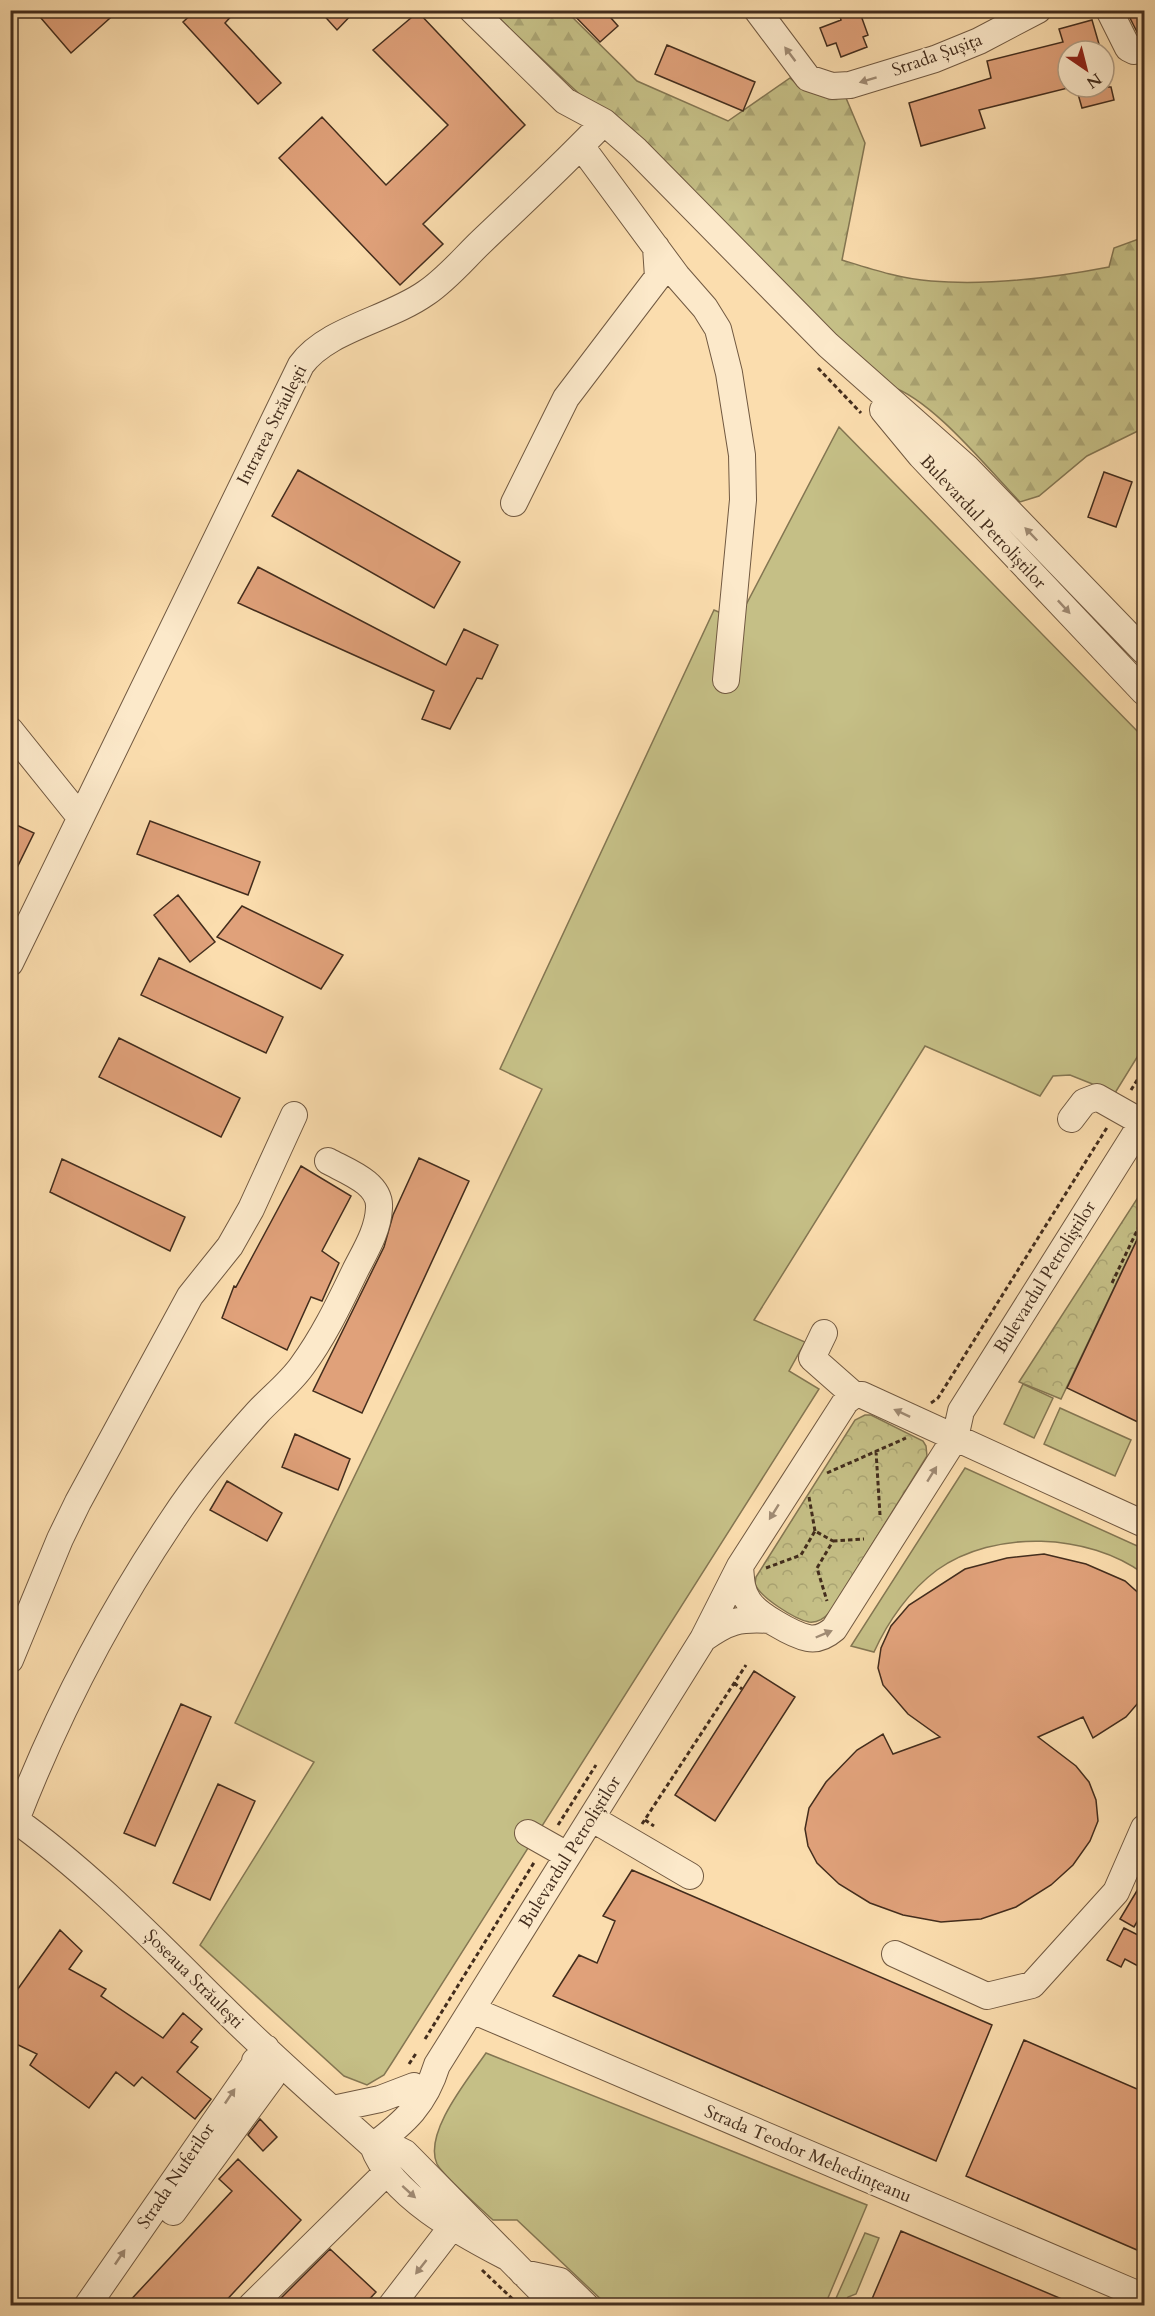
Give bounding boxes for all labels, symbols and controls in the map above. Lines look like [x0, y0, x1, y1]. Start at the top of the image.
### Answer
street label: Strada Șușița [888, 27, 986, 83]
north arrow [1056, 39, 1116, 99]
one-way arrow [784, 46, 797, 62]
text: N [1082, 67, 1106, 94]
one-way arrow [859, 76, 877, 85]
street label: Intrarea Străulești [231, 360, 313, 490]
street label: Bulevardul Petroliștilor [914, 449, 1052, 595]
one-way arrow [1024, 526, 1038, 541]
one-way arrow [1057, 600, 1071, 615]
street label: Bulevardul Petroliștilor [988, 1196, 1102, 1358]
one-way arrow [894, 1409, 911, 1418]
one-way arrow [926, 1466, 937, 1482]
one-way arrow [768, 1504, 779, 1521]
one-way arrow [815, 1629, 833, 1639]
street label: Bulevardul Petroliștilor [513, 1771, 627, 1933]
street label: Șoseaua Străulești [139, 1924, 249, 2034]
one-way arrow [224, 2088, 235, 2104]
street label: Strada Teodor Mehedințeanu [701, 2099, 916, 2209]
street label: Strada Nuferilor [131, 2118, 221, 2234]
one-way arrow [401, 2185, 416, 2199]
one-way arrow [115, 2249, 126, 2266]
one-way arrow [415, 2258, 427, 2274]

